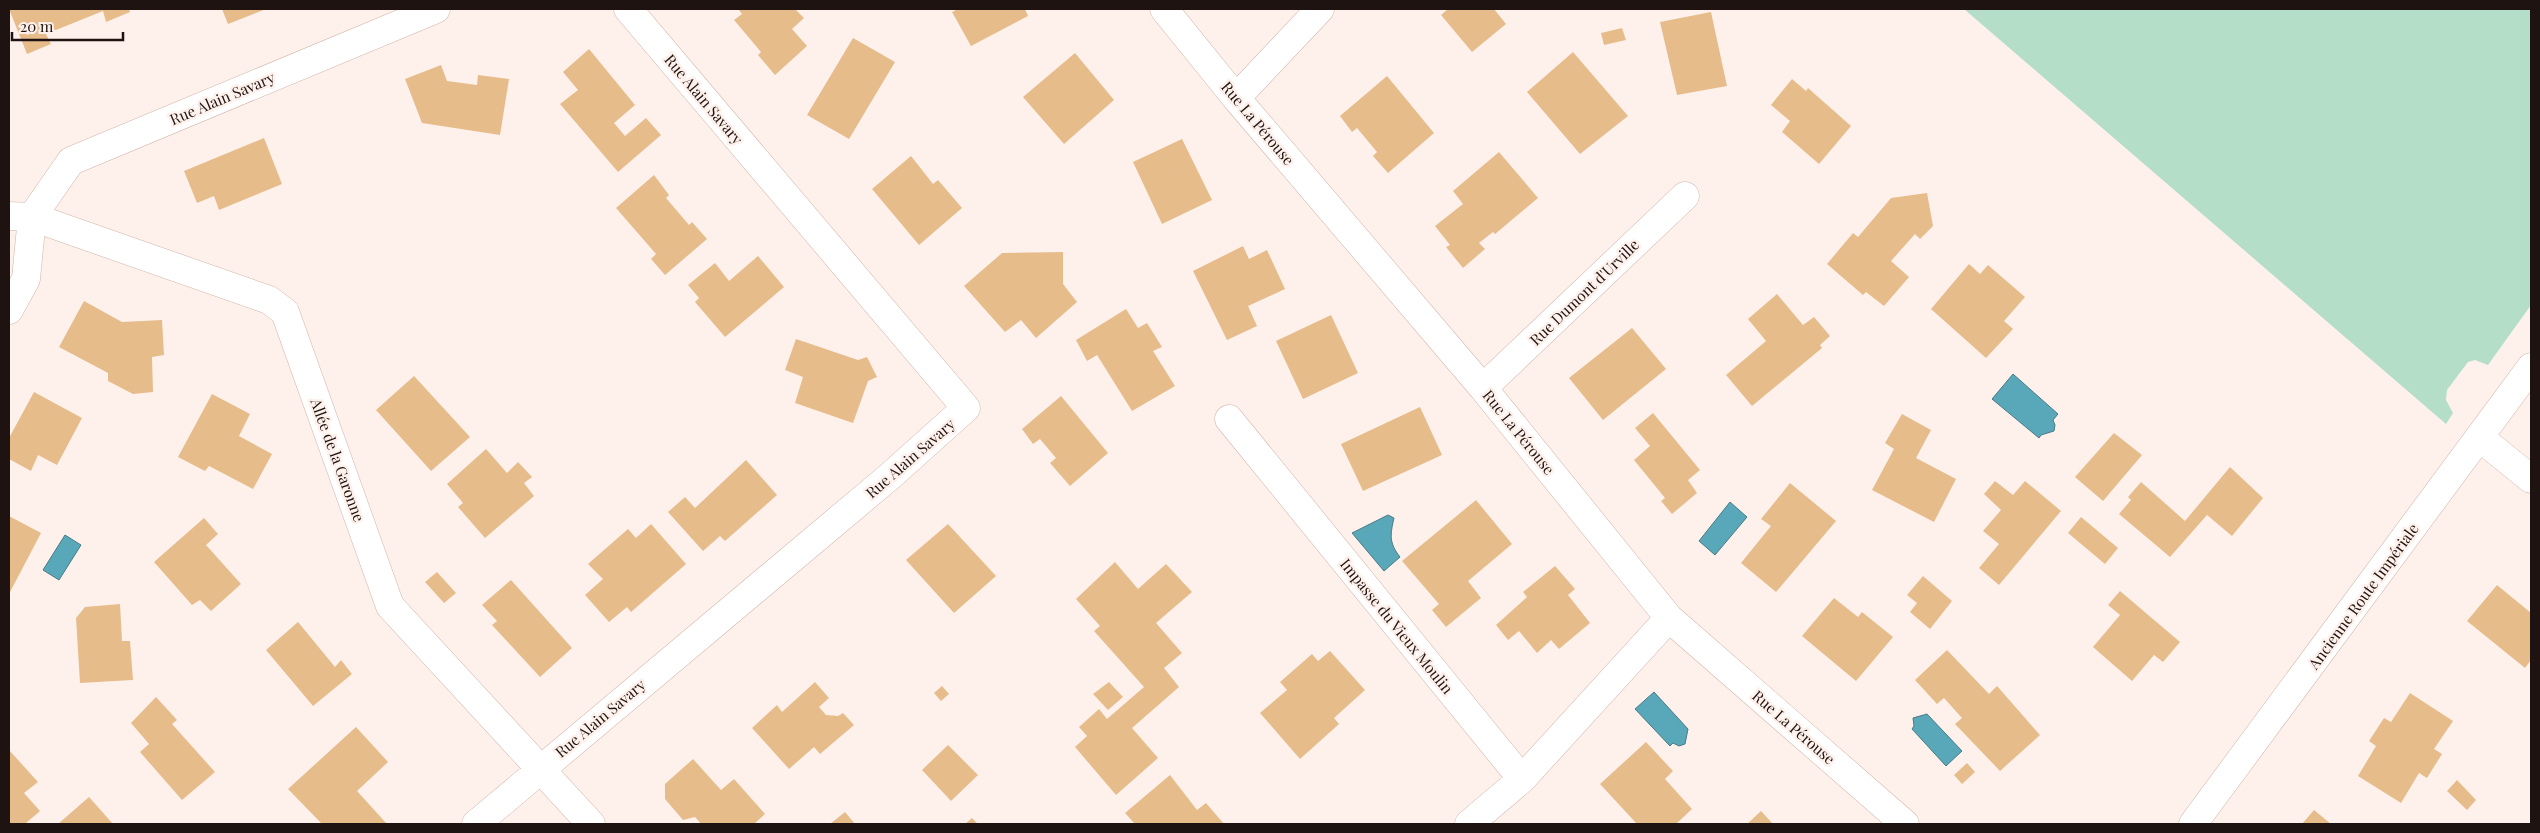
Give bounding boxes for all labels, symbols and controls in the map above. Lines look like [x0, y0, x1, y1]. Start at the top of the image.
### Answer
scale bar [12, 10, 124, 42]
text: 20 m [20, 16, 54, 36]
street label: Rue Alain Savary [660, 50, 748, 149]
street label: Rue Alain Savary [167, 67, 278, 129]
street label: Rue La Pérouse [1217, 77, 1299, 169]
street label: Rue Dumont d'Urville [1525, 235, 1643, 349]
street label: Rue La Pérouse [1479, 386, 1559, 478]
street label: Allée de la Garonne [306, 395, 370, 524]
street label: Rue Alain Savary [861, 413, 959, 502]
street label: Ancienne Route Impériale [2303, 519, 2423, 674]
street label: Impasse du Vieux Moulin [1336, 554, 1458, 698]
street label: Rue Alain Savary [551, 674, 650, 762]
street label: Rue La Pérouse [1748, 686, 1840, 768]

